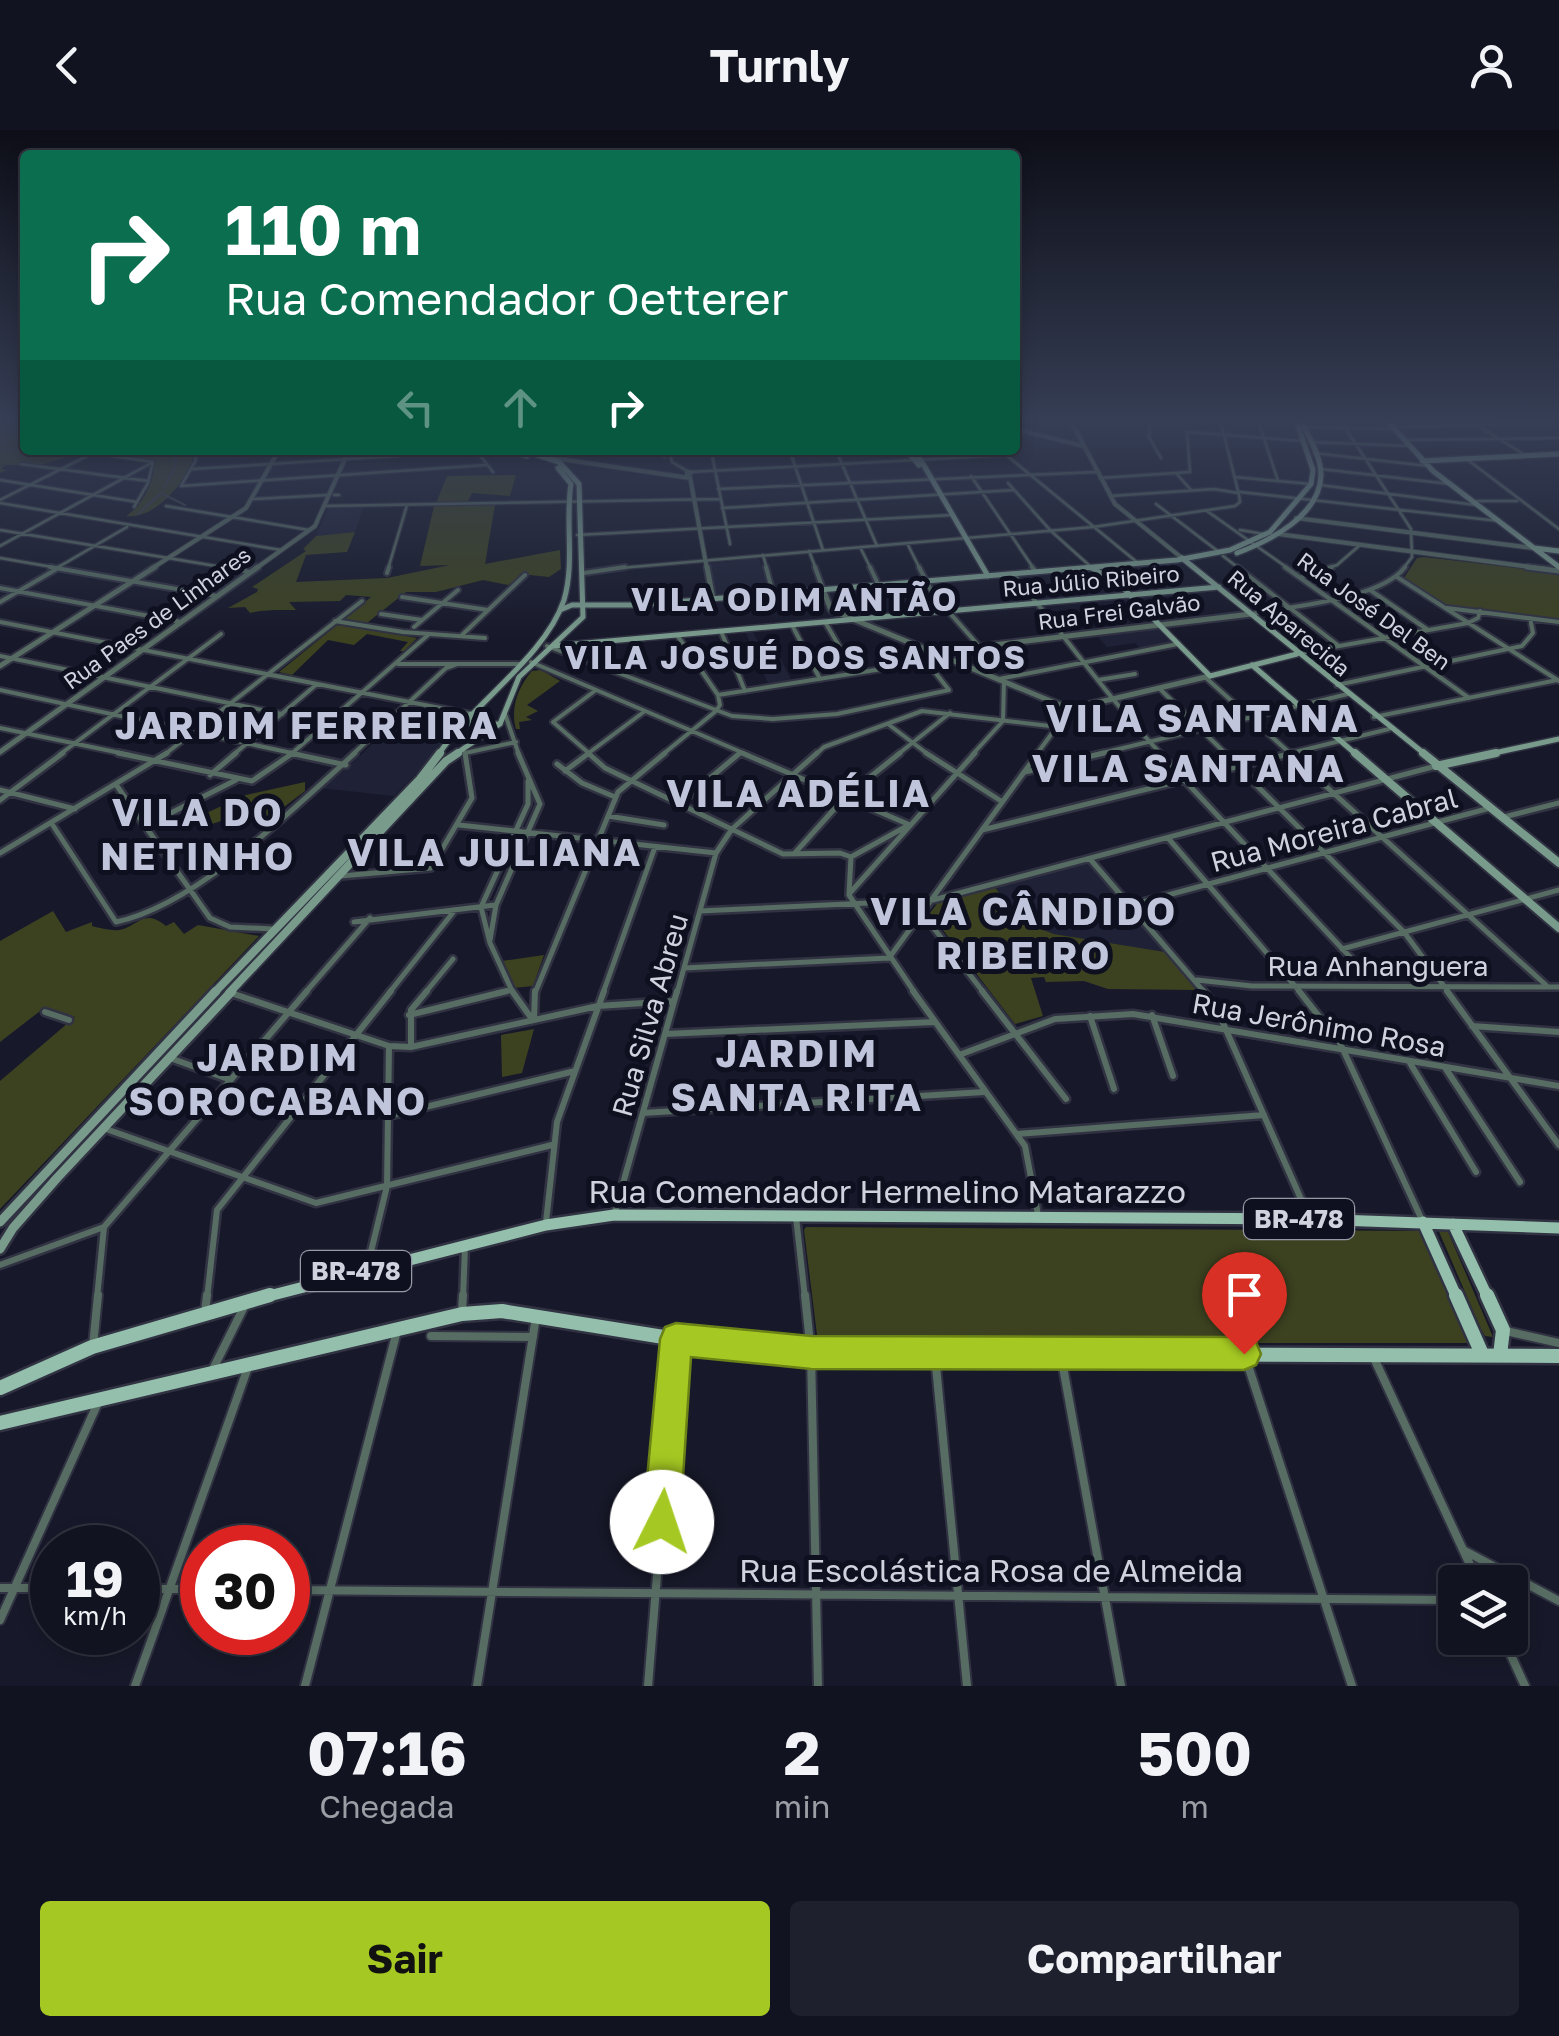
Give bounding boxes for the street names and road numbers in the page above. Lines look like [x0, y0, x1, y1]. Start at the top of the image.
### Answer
street label: Rua Paes de Linhares [58, 541, 256, 695]
street label: Rua José Del Ben [1292, 546, 1456, 675]
street label: Rua Júlio Ribeiro [1001, 559, 1181, 602]
street label: Rua Aparecida [1223, 564, 1356, 682]
street label: Rua Frei Galvão [1036, 588, 1202, 635]
street label: Rua Moreira Cabral [1207, 781, 1461, 878]
street label: Rua Silva Abreu [605, 910, 694, 1120]
street label: Rua Anhanguera [1267, 949, 1489, 982]
street label: Rua Jerônimo Rosa [1190, 986, 1448, 1063]
street label: Rua Comendador Hermelino Matarazzo [588, 1172, 1186, 1210]
road number: BR-478 [1244, 1199, 1354, 1239]
road number: BR-478 [301, 1251, 411, 1291]
street label: Rua Escolástica Rosa de Almeida [739, 1551, 1243, 1589]

